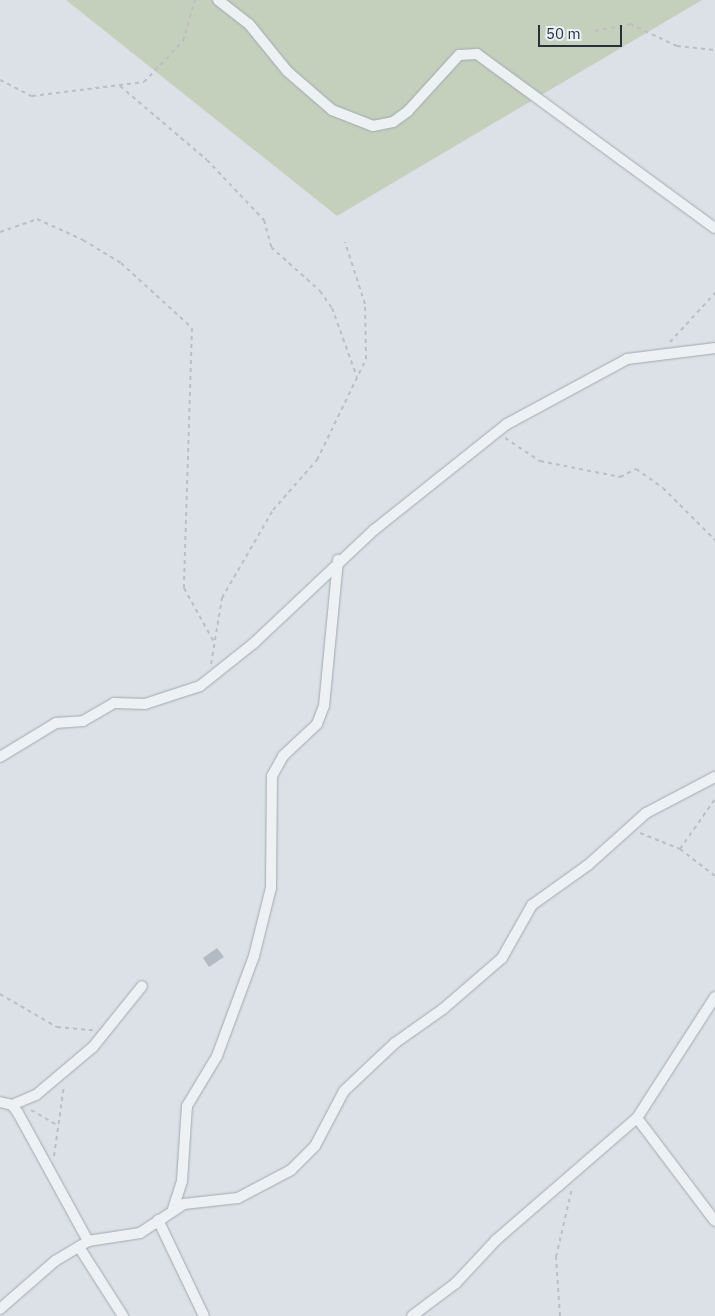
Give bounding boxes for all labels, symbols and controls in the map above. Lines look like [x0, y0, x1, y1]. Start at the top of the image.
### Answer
scale bar [540, 15, 624, 47]
text: 50 m [546, 24, 581, 43]

